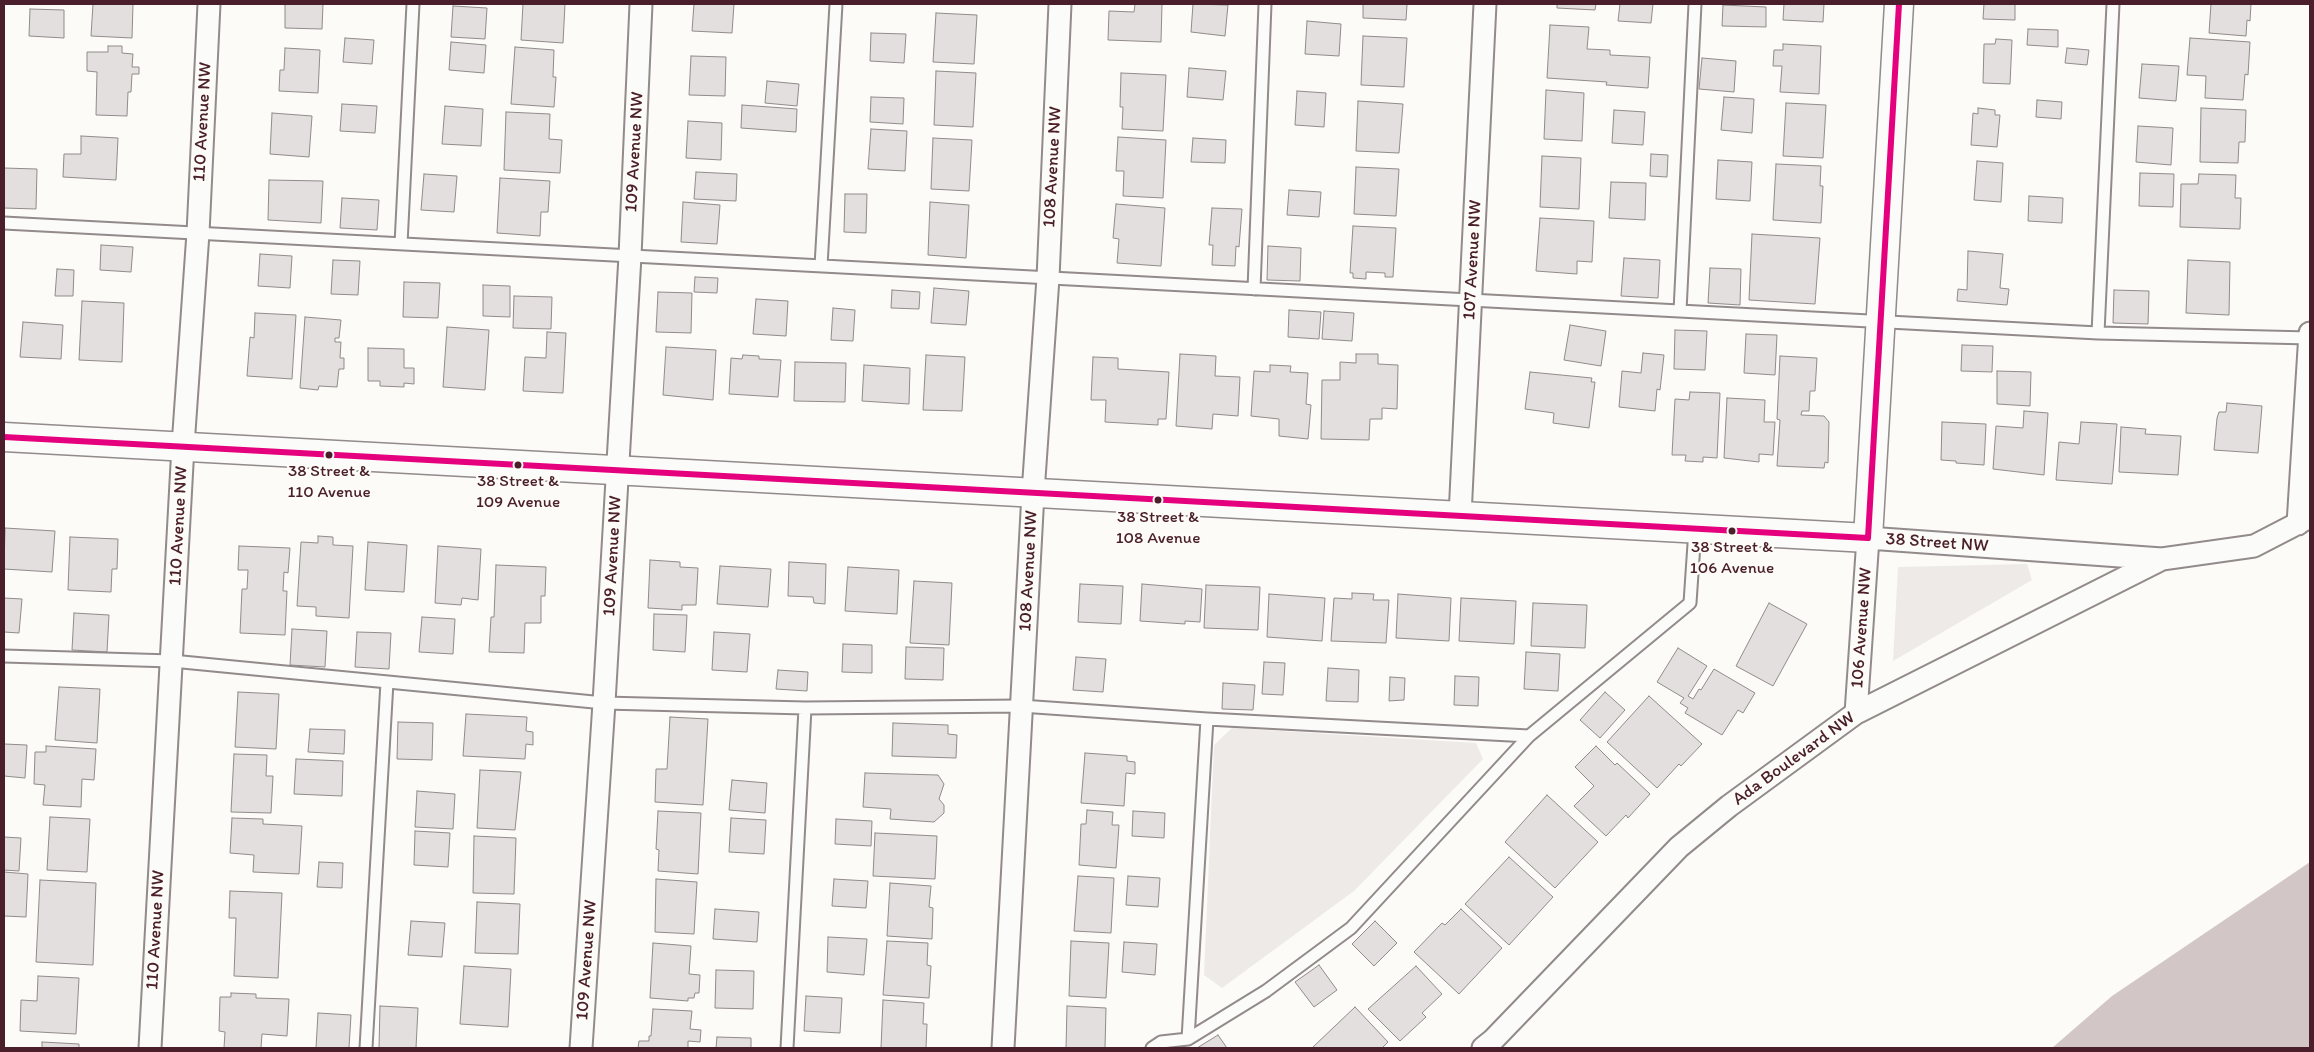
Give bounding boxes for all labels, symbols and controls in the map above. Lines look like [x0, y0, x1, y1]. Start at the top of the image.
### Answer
street label: 110 Avenue NW [189, 62, 217, 182]
street label: 109 Avenue NW [621, 91, 649, 213]
street label: 108 Avenue NW [1039, 106, 1067, 228]
street label: 107 Avenue NW [1459, 199, 1487, 321]
marker: 38 Street & 110 Avenue [324, 450, 334, 460]
marker: 38 Street & 109 Avenue [513, 460, 523, 470]
place label: 38 Street & 110 Avenue [287, 462, 371, 502]
street label: 110 Avenue NW [165, 466, 193, 586]
place label: 38 Street & 109 Avenue [476, 472, 560, 512]
street label: 109 Avenue NW [599, 495, 627, 617]
marker: 38 Street & 108 Avenue [1153, 495, 1163, 505]
place label: 38 Street & 108 Avenue [1116, 508, 1200, 548]
street label: 108 Avenue NW [1015, 510, 1043, 632]
marker: 38 Street & 106 Avenue [1727, 526, 1737, 536]
street label: 38 Street NW [1885, 529, 1989, 557]
place label: 38 Street & 106 Avenue [1690, 538, 1774, 578]
street label: 106 Avenue NW [1847, 567, 1877, 689]
street label: Ada Boulevard NW [1729, 707, 1859, 811]
street label: 110 Avenue NW [142, 870, 170, 990]
street label: 109 Avenue NW [572, 899, 602, 1021]

